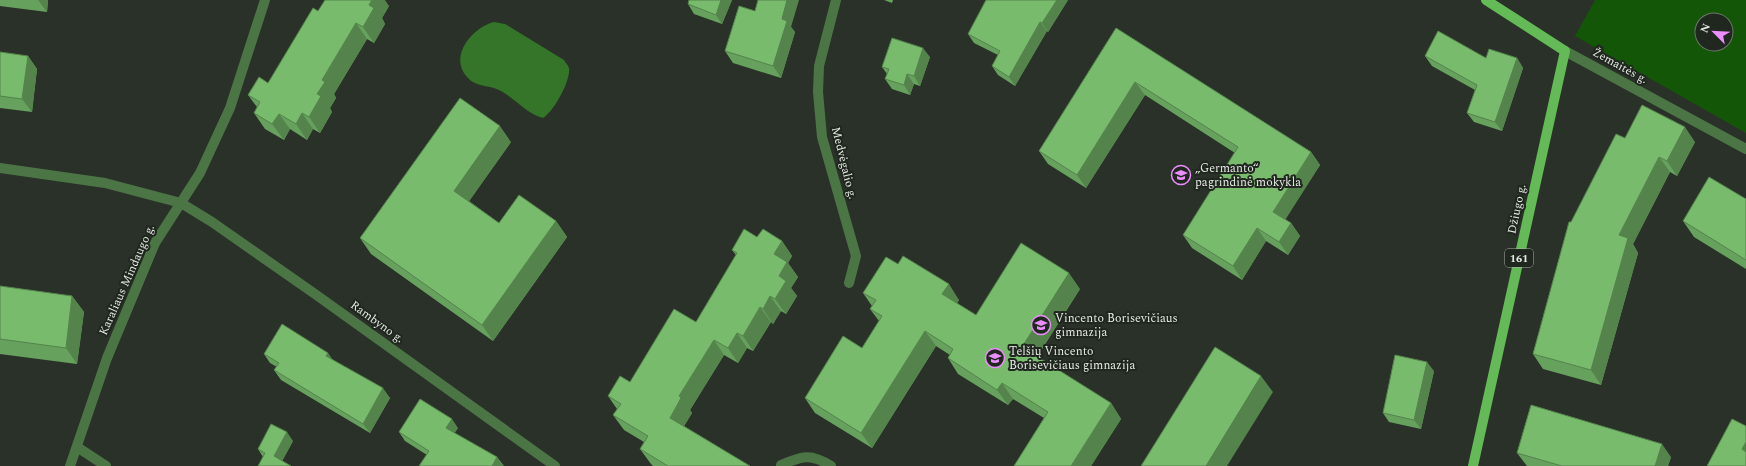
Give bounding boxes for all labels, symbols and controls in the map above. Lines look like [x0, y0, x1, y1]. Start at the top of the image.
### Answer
north arrow [1694, 12, 1734, 52]
text: N [1696, 21, 1715, 36]
street label: Žemaitės g. [1589, 43, 1651, 89]
street label: Medvėgalio g. [826, 125, 862, 201]
place label: „Germanto“ pagrindinė mokykla [1195, 159, 1301, 192]
school or university icon: „Germanto“ pagrindinė mokykla [1170, 164, 1192, 186]
street label: Džiugo g. [1502, 182, 1532, 236]
street label: Karaliaus Mindaugo g. [94, 222, 160, 338]
road number: 161 [1505, 249, 1533, 267]
street label: Rambyno g. [346, 296, 408, 348]
place label: Vincento Borisevičiaus gimnazija [1055, 309, 1178, 342]
school or university icon: Vincento Borisevičiaus gimnazija [1030, 314, 1052, 336]
place label: Telšių Vincento Borisevičiaus gimnazija [1009, 342, 1135, 375]
school or university icon: Telšių Vincento Borisevičiaus gimnazija [984, 347, 1006, 369]

